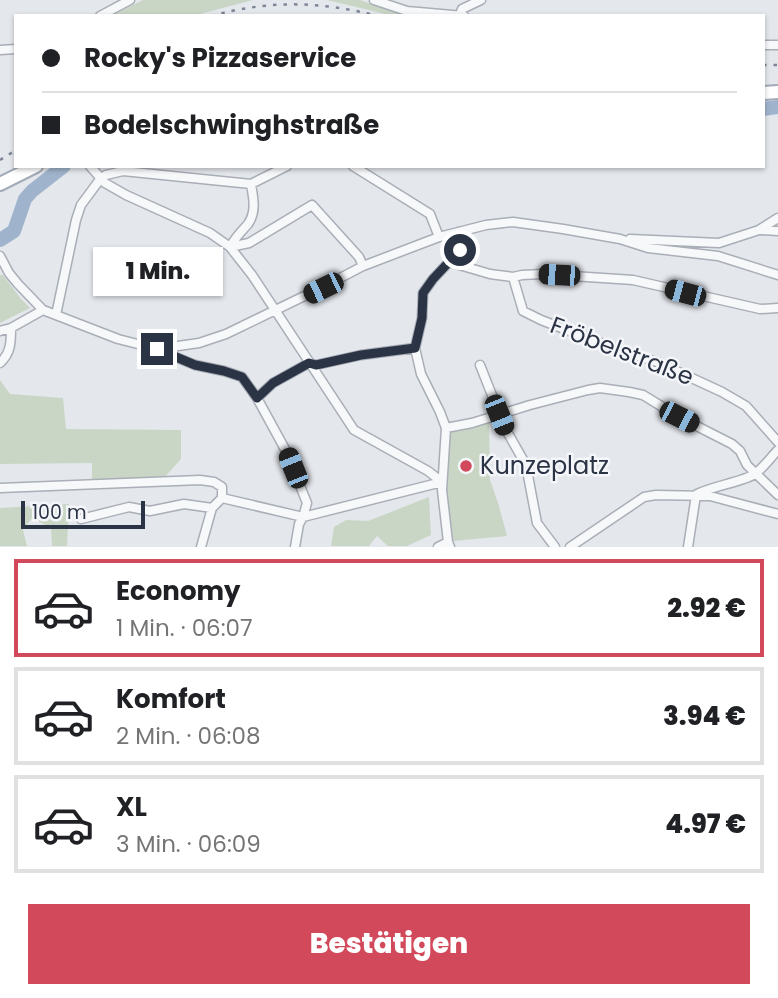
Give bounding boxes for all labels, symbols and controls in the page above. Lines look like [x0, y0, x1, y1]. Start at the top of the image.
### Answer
text: Rocky's Pizzaservice [84, 40, 356, 76]
text: Bodelschwinghstraße [84, 107, 379, 143]
route start [444, 234, 476, 266]
callout: 1 Min. [92, 247, 222, 296]
text: 1 Min. [126, 255, 190, 287]
car [538, 263, 581, 287]
car [300, 269, 347, 307]
car [662, 277, 709, 309]
street label: Fröbelstraße [546, 308, 699, 393]
route end [141, 333, 173, 365]
car [482, 392, 517, 438]
car [656, 398, 703, 436]
car [276, 445, 311, 491]
place label: Kunzeplatz [480, 449, 609, 482]
marker: Kunzeplatz [458, 458, 474, 474]
scale bar [21, 498, 145, 529]
text: 100 m [32, 499, 87, 526]
text: Economy [116, 573, 240, 609]
icon: car [32, 577, 95, 640]
text: 2.92 € [667, 590, 746, 626]
text: 1 Min. · 06:07 [116, 612, 253, 644]
text: Komfort [116, 681, 226, 717]
icon: car [32, 685, 95, 748]
text: 3.94 € [663, 698, 746, 734]
text: 2 Min. · 06:08 [116, 720, 260, 752]
text: XL [116, 789, 147, 825]
icon: car [32, 793, 95, 856]
text: 4.97 € [665, 806, 746, 842]
text: 3 Min. · 06:09 [116, 828, 261, 860]
button: Bestätigen [28, 904, 750, 984]

